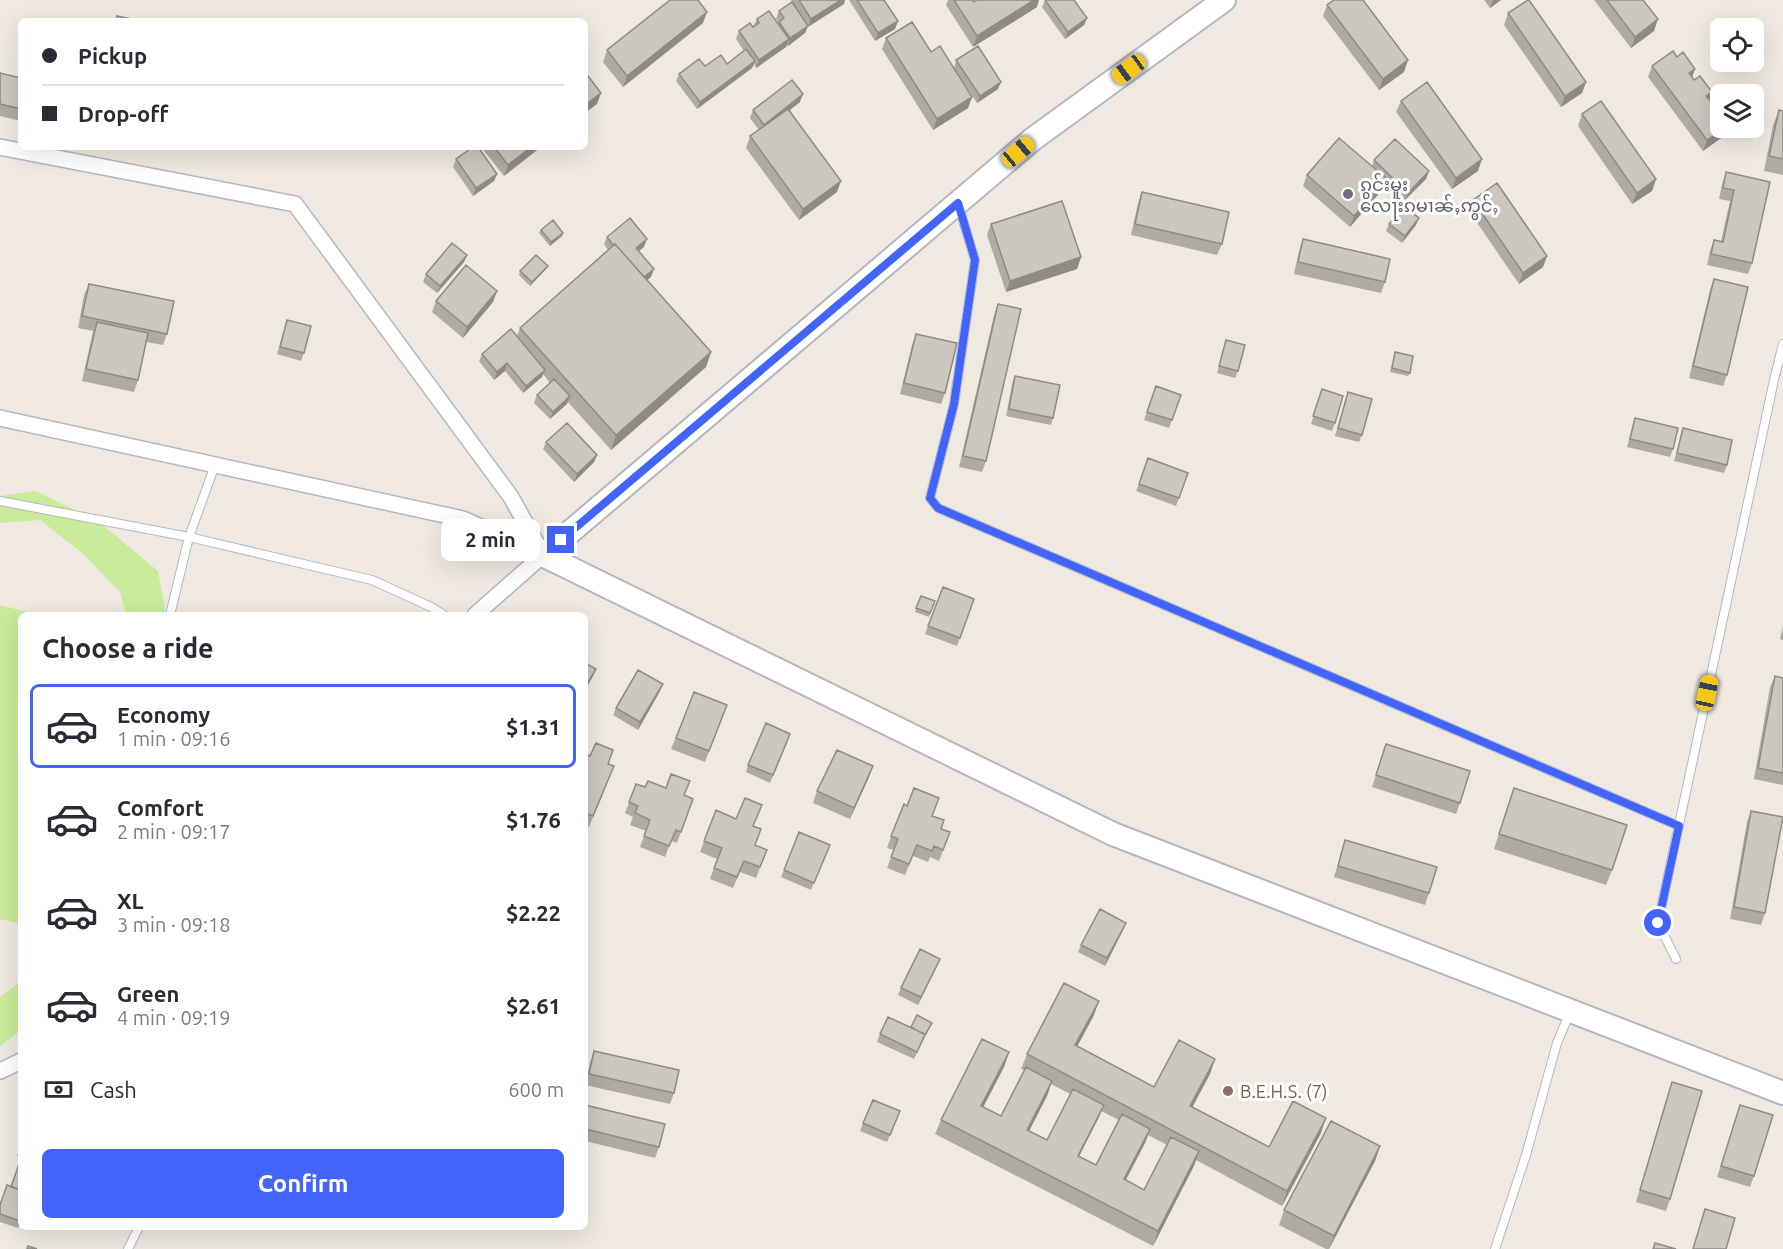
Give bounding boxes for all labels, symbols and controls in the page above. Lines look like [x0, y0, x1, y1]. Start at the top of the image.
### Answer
map controls [1710, 18, 1764, 138]
button: locate [1710, 18, 1764, 72]
text: Pickup [78, 43, 147, 68]
car [1109, 51, 1149, 87]
button: layers [1710, 84, 1764, 138]
text: Drop-off [78, 101, 168, 126]
car [998, 134, 1038, 170]
place label: ၵွင်းမူး လေႃးၵမၢၼ်ႇဢွင်ႇ [1360, 172, 1499, 221]
marker: ၵွင်းမူး လေႃးၵမၢၼ်ႇဢွင်ႇ [1341, 187, 1355, 201]
callout: 2 min [441, 519, 540, 561]
route end [547, 526, 574, 553]
text: 2 min [465, 528, 516, 551]
text: Choose a ride [42, 633, 214, 663]
car [1694, 674, 1720, 712]
icon: car [45, 699, 99, 753]
text: Economy [117, 702, 210, 727]
text: $1.31 [506, 714, 561, 739]
text: 1 min · 09:16 [117, 727, 231, 750]
icon: car [45, 792, 99, 846]
text: Comfort [117, 795, 204, 820]
text: $1.76 [506, 807, 561, 832]
text: 2 min · 09:17 [117, 820, 231, 843]
icon: car [45, 885, 99, 939]
text: XL [117, 888, 144, 913]
text: $2.22 [506, 900, 561, 925]
route start [1644, 909, 1671, 936]
text: 3 min · 09:18 [117, 913, 231, 936]
icon: car [45, 978, 99, 1032]
text: Green [117, 981, 179, 1006]
text: $2.61 [506, 993, 561, 1018]
text: 4 min · 09:19 [117, 1006, 231, 1029]
icon: cash [42, 1073, 75, 1106]
text: Cash [90, 1077, 137, 1102]
text: 600 m [508, 1078, 564, 1101]
place label: B.E.H.S. (7) [1240, 1081, 1328, 1102]
marker: B.E.H.S. (7) [1221, 1084, 1235, 1098]
button: Confirm [42, 1149, 564, 1218]

